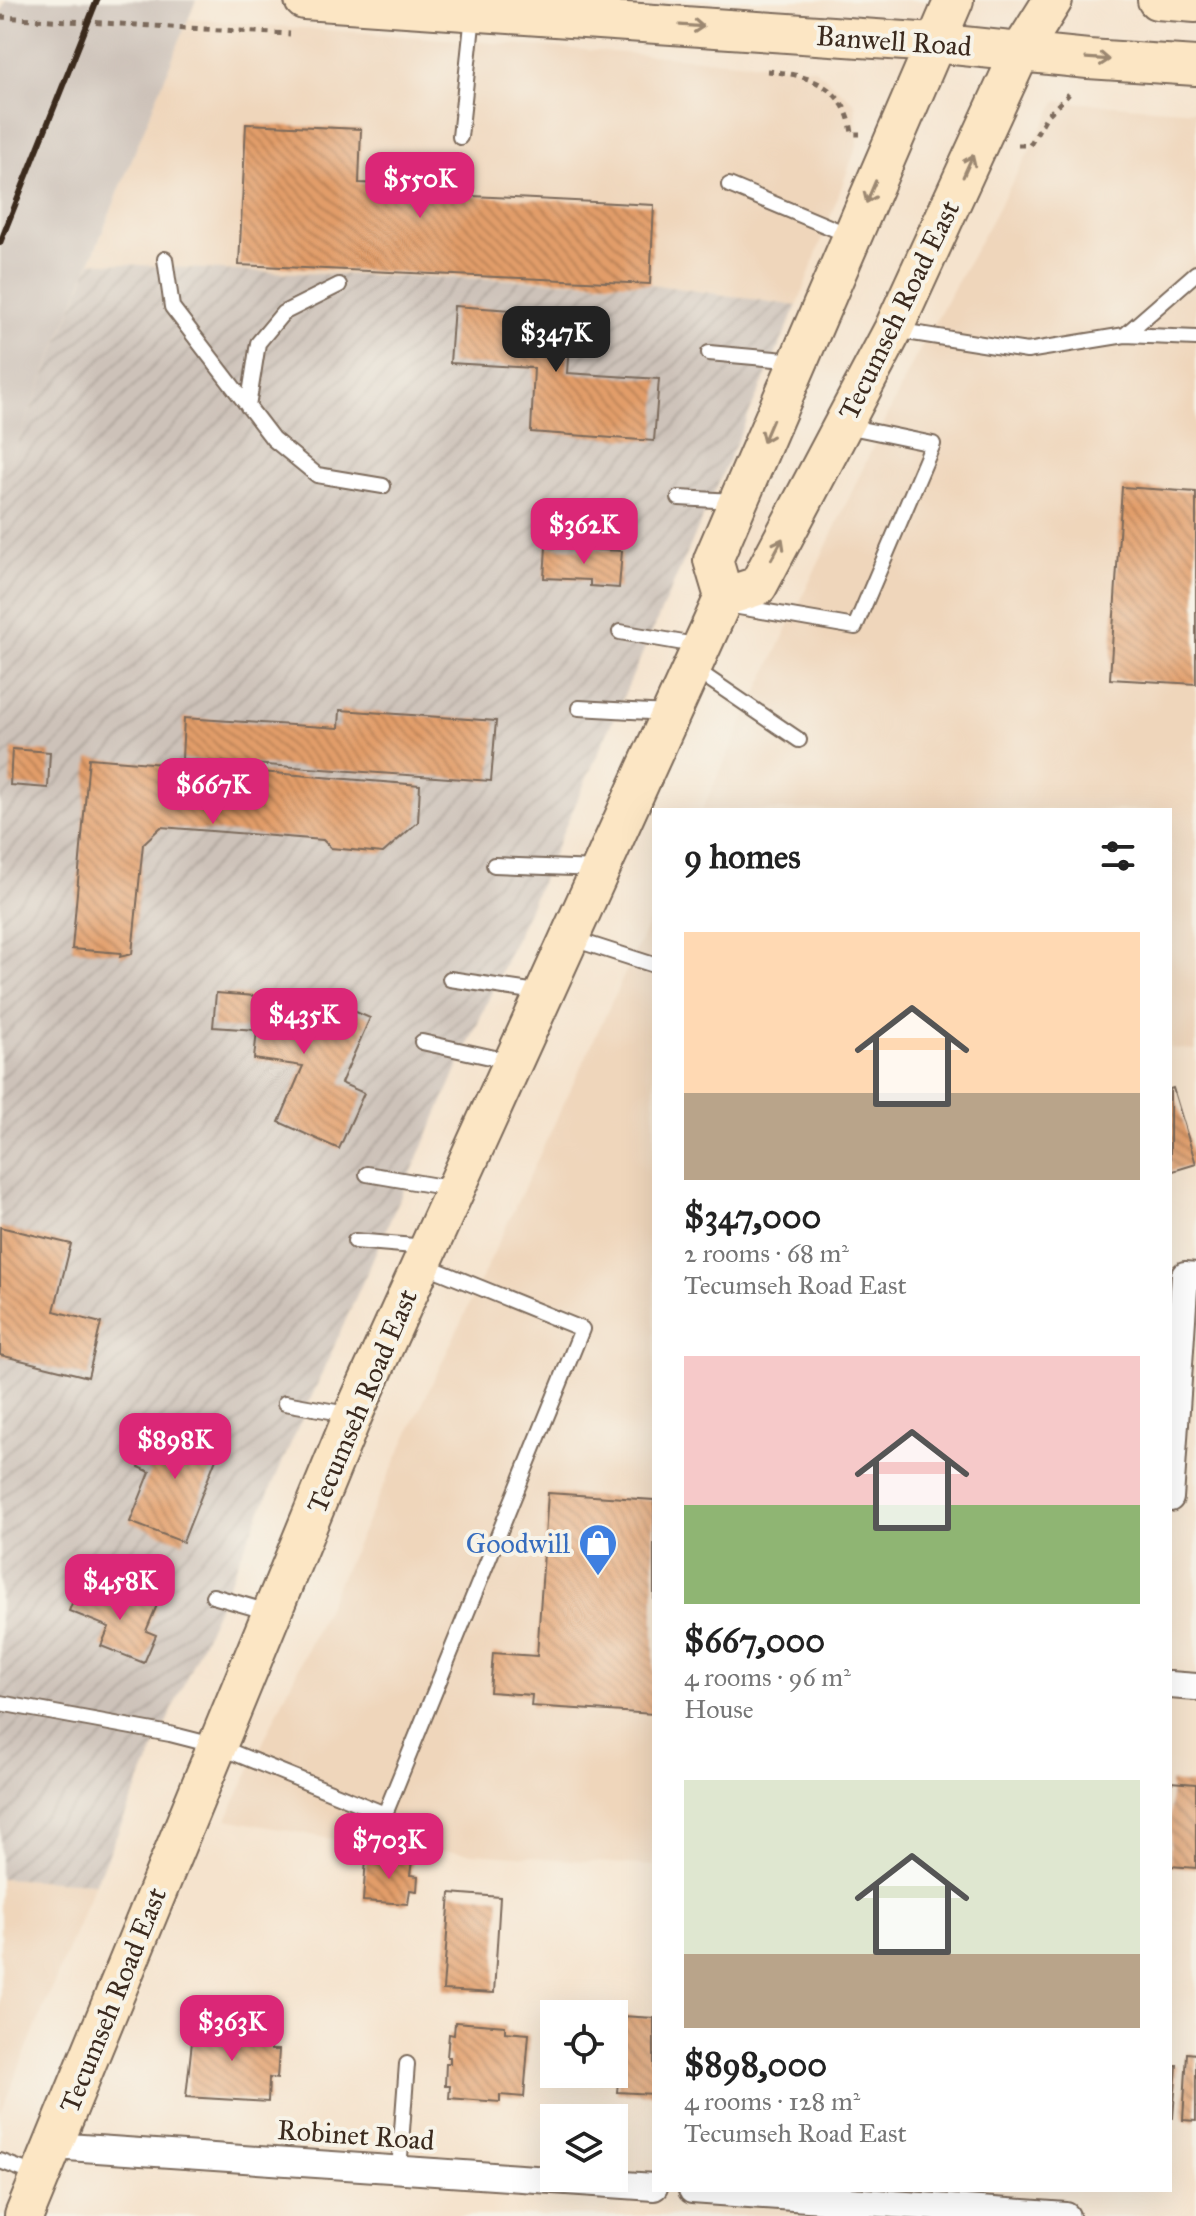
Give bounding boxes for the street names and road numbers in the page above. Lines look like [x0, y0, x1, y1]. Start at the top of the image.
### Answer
street label: Banwell Road [815, 18, 973, 64]
street label: Tecumseh Road East [831, 194, 967, 425]
street label: Tecumseh Road East [299, 1284, 425, 1518]
street label: Tecumseh Road East [52, 1882, 174, 2118]
street label: Robinet Road [276, 2112, 436, 2158]

